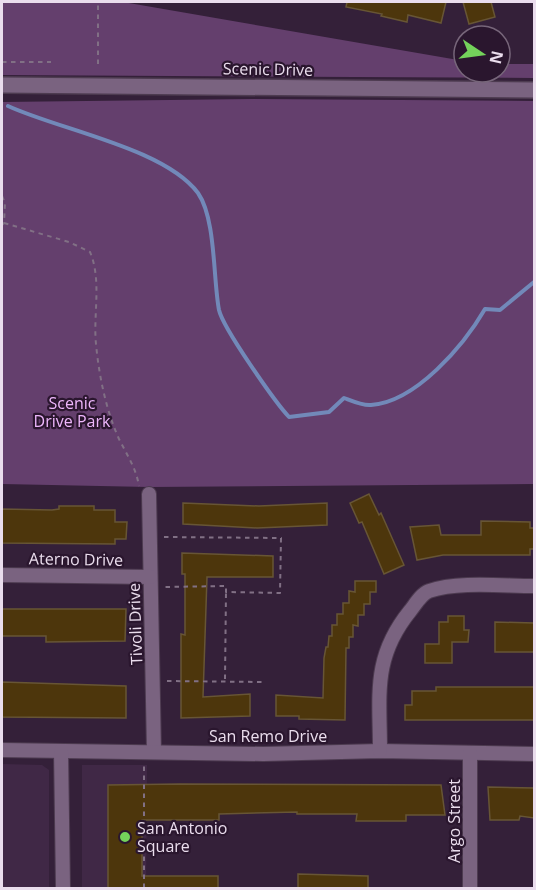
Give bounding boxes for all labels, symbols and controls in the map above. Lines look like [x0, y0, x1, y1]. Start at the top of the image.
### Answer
north arrow [452, 24, 512, 84]
text: N [484, 49, 509, 66]
street label: Scenic Drive [223, 57, 313, 81]
park label: Scenic Drive Park [34, 392, 111, 432]
street label: Aterno Drive [29, 547, 123, 571]
street label: Tivoli Drive [123, 583, 147, 665]
street label: San Remo Drive [209, 725, 327, 747]
street label: Argo Street [443, 779, 465, 863]
place label: San Antonio Square [137, 817, 227, 857]
marker: San Antonio Square [118, 830, 132, 844]

